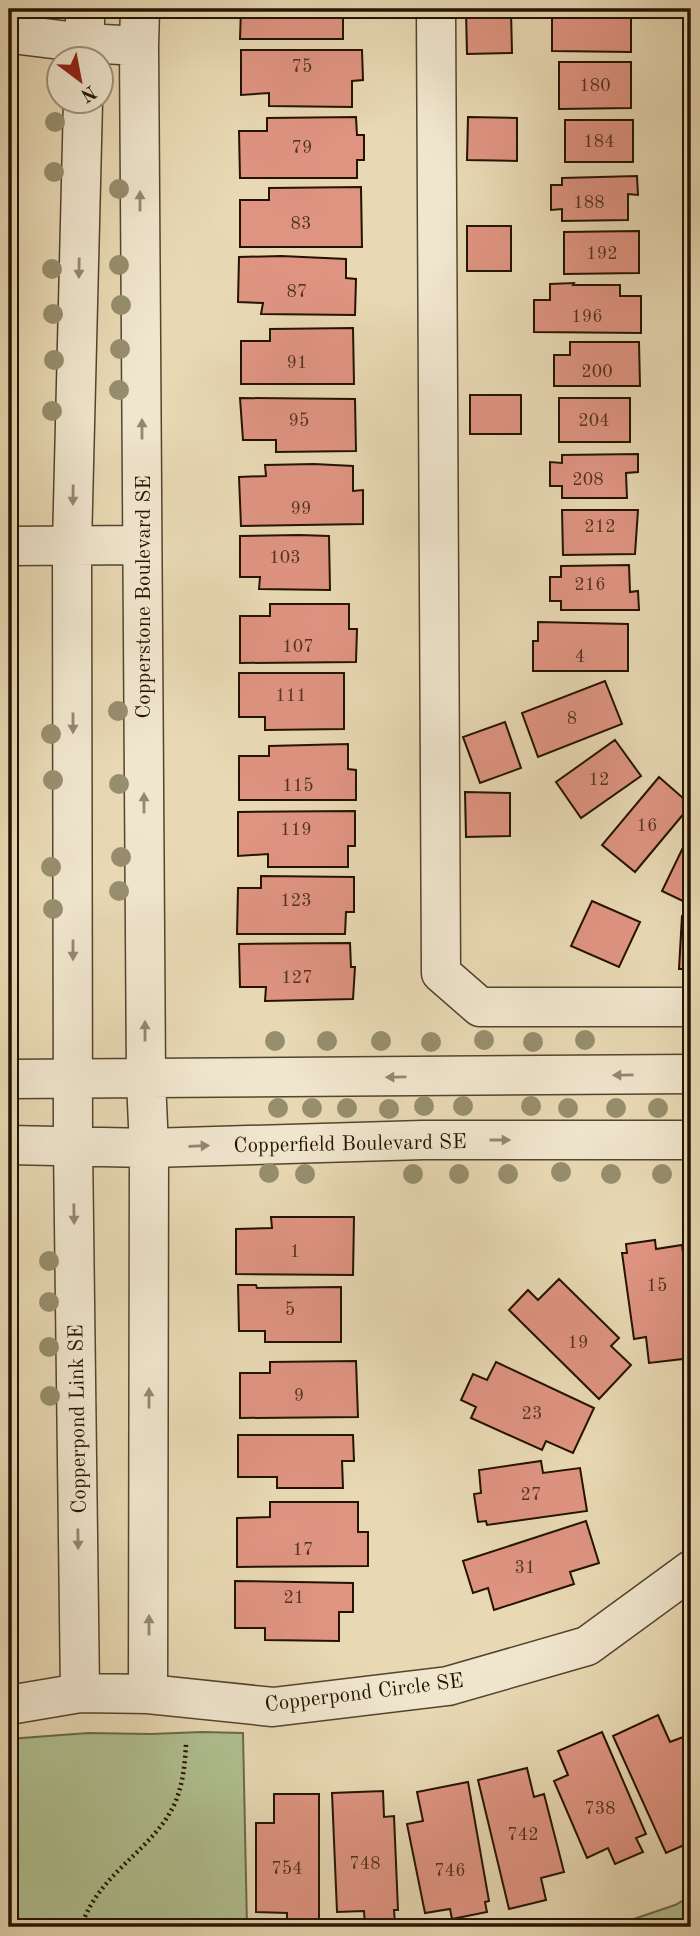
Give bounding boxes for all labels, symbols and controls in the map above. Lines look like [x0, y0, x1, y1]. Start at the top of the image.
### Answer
north arrow [46, 46, 116, 116]
house number: 75 [292, 58, 312, 76]
house number: 180 [579, 77, 611, 95]
text: N [76, 80, 99, 104]
house number: 184 [583, 133, 615, 151]
house number: 79 [292, 139, 312, 157]
one-way arrow [134, 190, 146, 212]
house number: 188 [573, 194, 605, 212]
house number: 83 [291, 215, 311, 233]
house number: 192 [586, 245, 618, 263]
one-way arrow [74, 257, 85, 279]
house number: 87 [287, 283, 307, 301]
house number: 196 [571, 308, 603, 326]
house number: 91 [287, 354, 307, 372]
house number: 200 [581, 363, 613, 381]
house number: 95 [289, 412, 309, 430]
house number: 204 [578, 412, 610, 430]
one-way arrow [136, 418, 147, 440]
house number: 208 [572, 471, 604, 489]
street label: Copperstone Boulevard SE [134, 475, 155, 719]
one-way arrow [68, 484, 79, 506]
house number: 99 [291, 500, 311, 518]
house number: 212 [584, 518, 616, 536]
house number: 103 [269, 549, 301, 567]
house number: 216 [574, 576, 606, 594]
house number: 107 [282, 638, 314, 656]
house number: 4 [575, 648, 585, 666]
house number: 111 [275, 687, 307, 705]
house number: 8 [567, 710, 577, 728]
one-way arrow [67, 712, 78, 734]
house number: 12 [589, 771, 609, 789]
house number: 115 [282, 777, 314, 795]
one-way arrow [138, 792, 150, 814]
house number: 16 [637, 817, 657, 835]
house number: 119 [280, 821, 312, 839]
house number: 123 [280, 892, 312, 910]
one-way arrow [67, 939, 79, 961]
house number: 127 [281, 969, 313, 987]
one-way arrow [139, 1019, 151, 1041]
one-way arrow [612, 1069, 634, 1081]
one-way arrow [384, 1071, 406, 1083]
street label: Copperfield Boulevard SE [233, 1132, 467, 1157]
one-way arrow [490, 1134, 512, 1146]
one-way arrow [189, 1141, 211, 1152]
one-way arrow [68, 1203, 80, 1225]
house number: 1 [290, 1243, 300, 1261]
house number: 15 [647, 1277, 667, 1295]
house number: 5 [285, 1301, 295, 1319]
street label: Copperpond Link SE [66, 1324, 91, 1514]
house number: 19 [568, 1334, 588, 1352]
one-way arrow [143, 1387, 155, 1409]
house number: 9 [294, 1387, 304, 1405]
house number: 23 [522, 1405, 542, 1423]
house number: 27 [521, 1486, 541, 1504]
one-way arrow [72, 1529, 84, 1551]
house number: 17 [293, 1541, 313, 1559]
house number: 31 [515, 1559, 535, 1577]
house number: 21 [284, 1589, 304, 1607]
one-way arrow [143, 1614, 154, 1636]
street label: Copperpond Circle SE [264, 1671, 465, 1716]
house number: 738 [584, 1800, 616, 1818]
house number: 742 [507, 1826, 539, 1844]
house number: 748 [349, 1855, 381, 1873]
house number: 754 [271, 1860, 303, 1878]
house number: 746 [434, 1862, 466, 1880]

